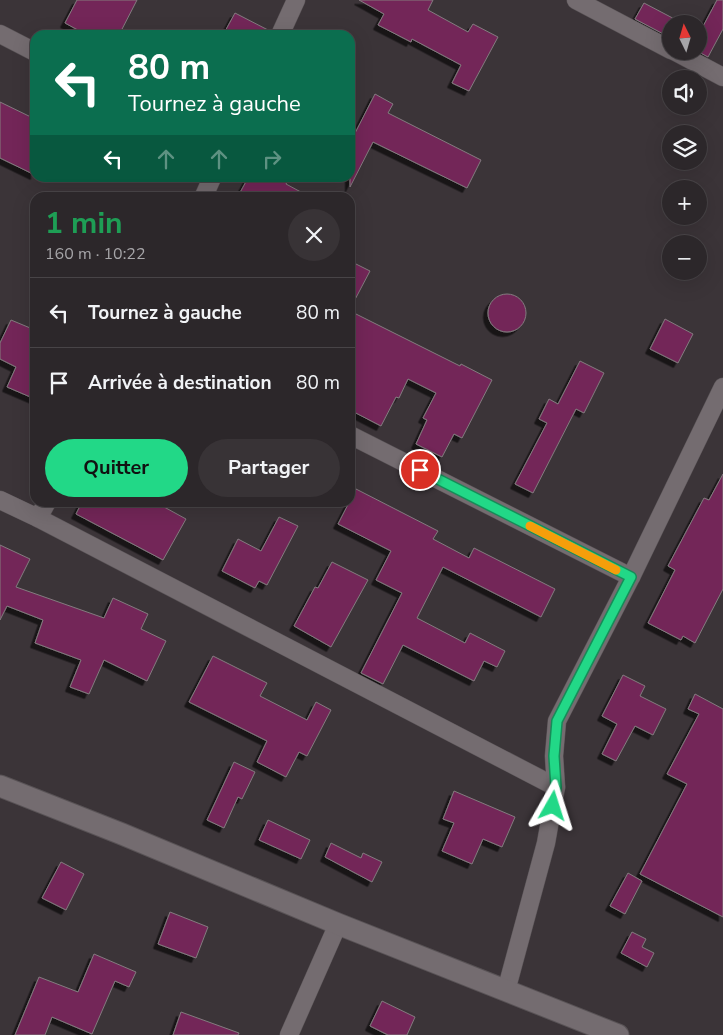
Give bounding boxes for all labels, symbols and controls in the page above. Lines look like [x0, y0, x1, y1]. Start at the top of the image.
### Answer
north arrow [662, 15, 708, 60]
map controls [662, 15, 707, 280]
text: 80 m [128, 44, 210, 91]
icon: left [45, 50, 110, 115]
button: sound [662, 70, 707, 115]
text: Tournez à gauche [128, 89, 301, 119]
button: layers [662, 125, 707, 170]
icon: left [99, 145, 127, 173]
icon: ahead [152, 145, 180, 173]
icon: ahead [205, 145, 233, 173]
icon: right [258, 145, 286, 173]
button: + [662, 180, 707, 225]
text: 1 min [45, 203, 123, 244]
button: close [288, 209, 340, 261]
button: − [662, 235, 707, 280]
text: 160 m · 10:22 [45, 243, 146, 265]
icon: left [45, 299, 73, 327]
text: Tournez à gauche [88, 300, 242, 326]
text: 80 m [296, 300, 340, 326]
icon: arrive [45, 369, 73, 397]
text: Arrivée à destination [88, 370, 272, 396]
text: 80 m [296, 370, 340, 396]
button: Quitter [45, 439, 188, 497]
button: Partager [198, 439, 340, 497]
pin [399, 449, 441, 491]
icon: arrive [406, 456, 434, 484]
position arrow [526, 779, 578, 831]

